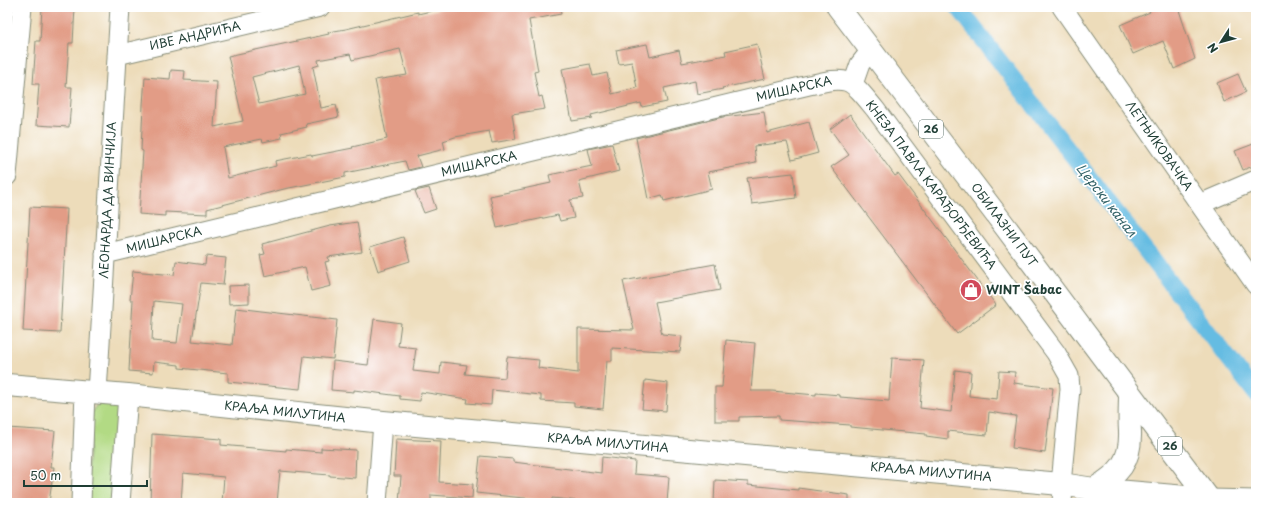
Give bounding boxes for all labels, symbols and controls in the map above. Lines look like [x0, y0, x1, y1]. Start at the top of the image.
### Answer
street label: ИВЕ АНДРИЋА [148, 16, 242, 54]
north arrow [1201, 22, 1241, 62]
text: N [1203, 39, 1222, 57]
street label: МИШАРСКА [754, 71, 833, 105]
street label: КНЕЗА ПАВЛА КАРАЂОРЂЕВИЋА [862, 96, 1002, 273]
street label: ЛЕТЊИКОВАЧКА [1122, 97, 1198, 194]
road number: 26 [919, 120, 943, 138]
street label: ЛЕОНАРДА ДА ВИНЧИЈА [94, 121, 120, 279]
street label: МИШАРСКА [439, 146, 518, 180]
water label: Церски канал [1073, 159, 1142, 240]
street label: ОБИЛАЗНИ ПУТ [967, 179, 1043, 271]
street label: МИШАРСКА [124, 221, 203, 257]
shop icon: WINT Šabac [958, 277, 984, 303]
place label: WINT Šabac [986, 280, 1062, 298]
street label: КРАЉА МИЛУТИНА [224, 396, 347, 426]
street label: КРАЉА МИЛУТИНА [547, 428, 670, 456]
road number: 26 [1158, 437, 1182, 455]
street label: КРАЉА МИЛУТИНА [870, 457, 993, 485]
scale bar [24, 462, 147, 488]
text: 50 m [30, 466, 61, 484]

